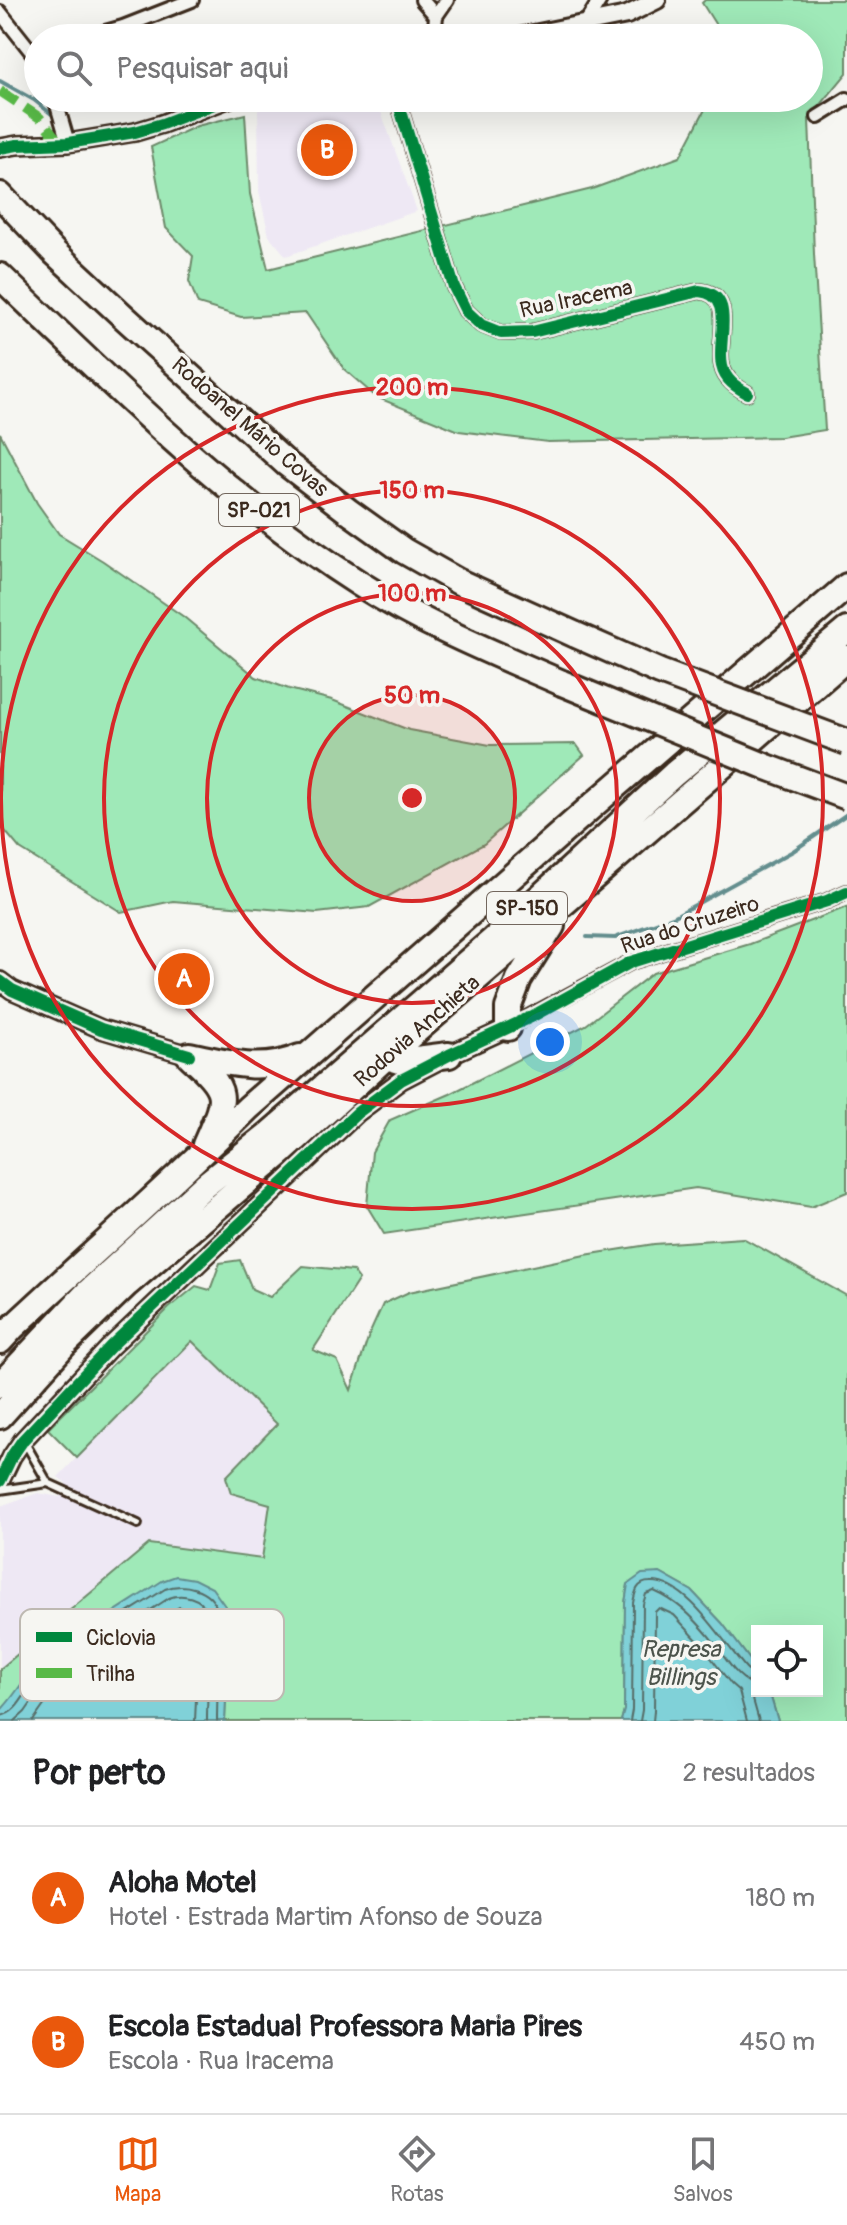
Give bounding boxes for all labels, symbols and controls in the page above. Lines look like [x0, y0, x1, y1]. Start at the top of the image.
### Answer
search box [24, 24, 823, 112]
icon: search [52, 46, 96, 90]
text: Pesquisar aqui [116, 50, 288, 87]
pin: B [301, 120, 353, 180]
street label: Rua Iracema [517, 273, 635, 325]
street label: Rodoanel Mário Covas [166, 351, 335, 503]
text: 200 m [376, 373, 448, 402]
text: 150 m [379, 476, 445, 505]
road number: SP-021 [219, 494, 299, 526]
text: 100 m [378, 579, 446, 608]
text: 50 m [384, 681, 440, 710]
centre of rings [398, 784, 426, 812]
street label: Rua do Cruzeiro [617, 889, 763, 961]
road number: SP-150 [487, 892, 567, 924]
pin: A [158, 949, 210, 1009]
street label: Rodovia Anchieta [348, 969, 486, 1093]
your location [530, 1022, 570, 1062]
legend [20, 1609, 284, 1701]
text: Ciclovia [86, 1624, 156, 1652]
map controls [751, 1625, 823, 1697]
button: locate [751, 1625, 823, 1697]
water label: Represa Billings [642, 1635, 722, 1692]
text: Trilha [86, 1660, 135, 1688]
text: Por perto [32, 1752, 165, 1795]
text: 2 resultados [683, 1757, 815, 1789]
text: Aloha Motel [108, 1864, 257, 1901]
text: A [50, 1882, 66, 1914]
text: 180 m [745, 1882, 815, 1914]
text: Hotel · Estrada Martim Afonso de Souza [108, 1901, 543, 1933]
text: Escola Estadual Professora Maria Pires [108, 2008, 582, 2045]
text: B [51, 2026, 65, 2058]
text: 450 m [739, 2026, 815, 2058]
text: Escola · Rua Iracema [108, 2045, 334, 2077]
tab: Mapa [114, 2132, 161, 2208]
tab: Rotas [390, 2132, 444, 2208]
tab: Salvos [673, 2132, 732, 2208]

